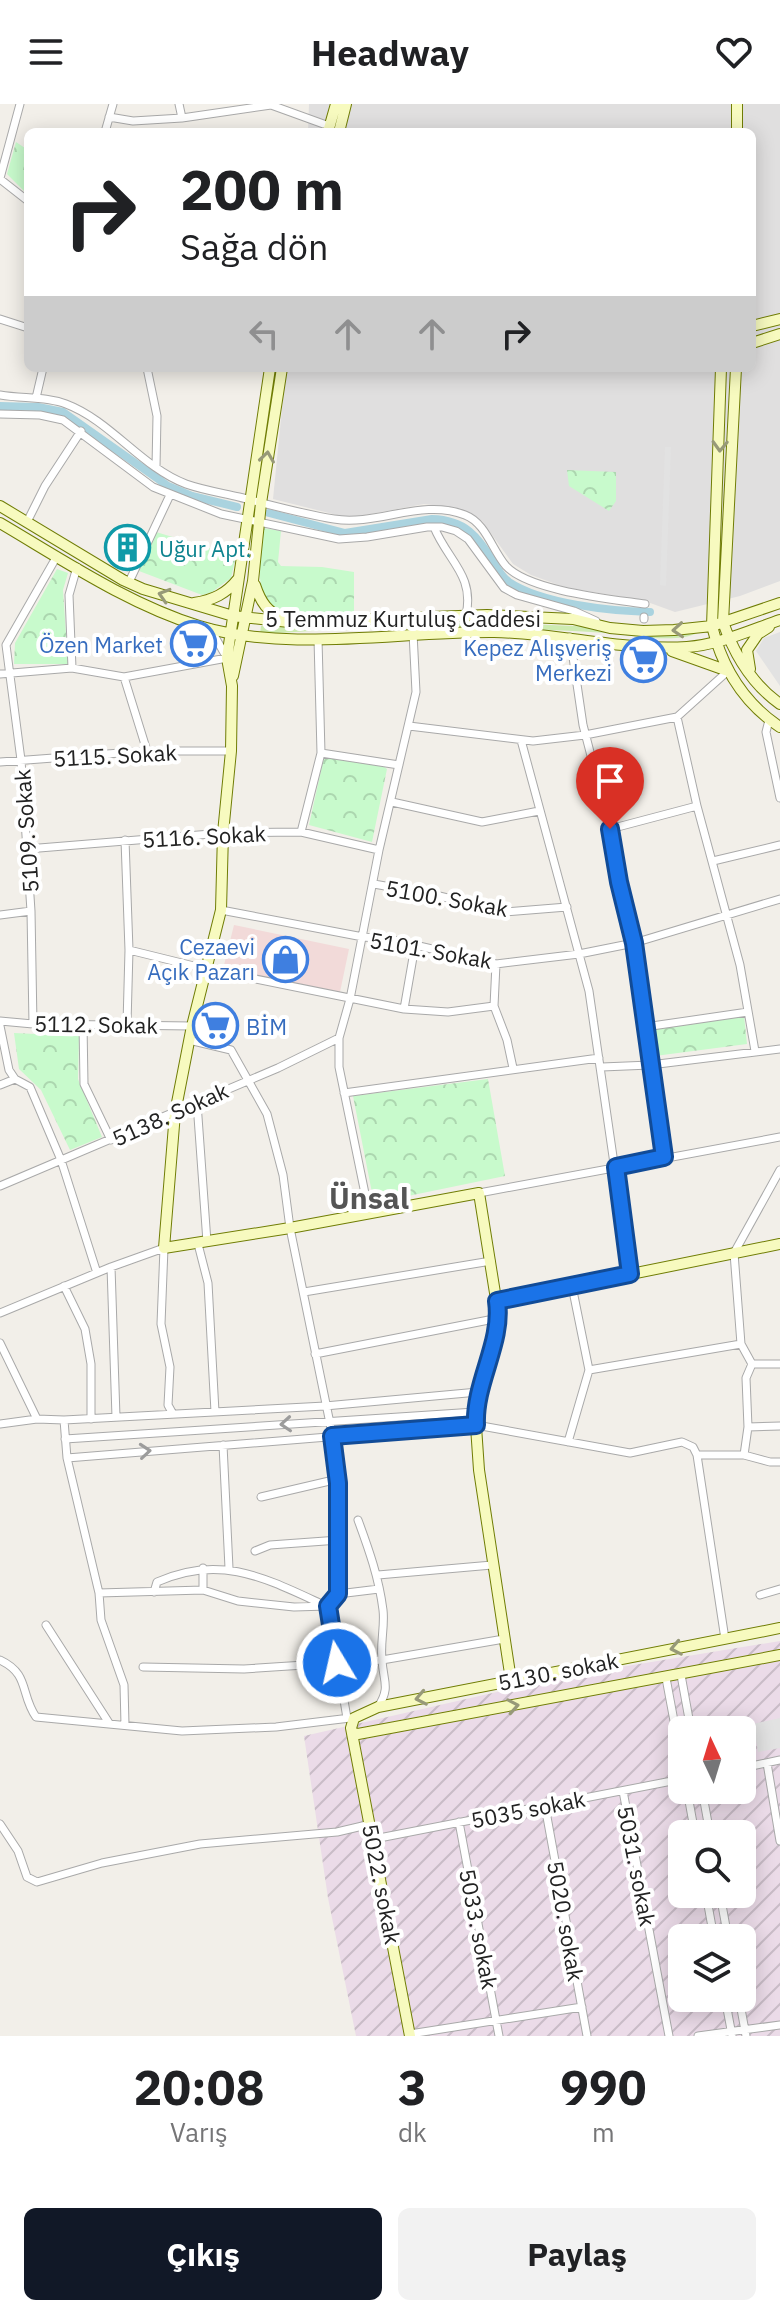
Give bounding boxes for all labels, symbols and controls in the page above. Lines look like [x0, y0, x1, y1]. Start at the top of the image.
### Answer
text: Headway [311, 29, 469, 76]
icon: menu [24, 30, 68, 74]
icon: heart [712, 30, 756, 74]
text: 200 m [180, 153, 344, 225]
icon: right [48, 160, 152, 264]
text: Sağa dön [180, 223, 328, 270]
icon: left [242, 312, 286, 356]
icon: ahead [326, 312, 370, 356]
icon: ahead [410, 312, 454, 356]
icon: right [494, 312, 538, 356]
one-way arrow [712, 440, 729, 453]
one-way arrow [259, 450, 276, 463]
building icon: Uğur Apt. [104, 524, 152, 572]
place label: Uğur Apt. [159, 534, 252, 563]
one-way arrow [158, 589, 172, 605]
street label: 5 Temmuz Kurtuluş Caddesi [265, 604, 541, 633]
supermarket icon: Özen Market [170, 620, 218, 668]
one-way arrow [671, 621, 684, 638]
place label: Özen Market [39, 630, 163, 659]
place label: Kepez Alışveriş Merkezi [463, 633, 612, 687]
supermarket icon: Kepez Alışveriş Merkezi [619, 636, 667, 684]
street label: 5115. Sokak [52, 737, 178, 773]
pin [576, 747, 644, 829]
icon: arrive [588, 759, 632, 803]
street label: 5109. Sokak [7, 768, 45, 894]
street label: 5116. Sokak [141, 818, 267, 854]
street label: 5100. Sokak [383, 873, 511, 923]
street label: 5101. Sokak [367, 925, 495, 975]
place label: Cezaevi Açık Pazarı [147, 932, 255, 986]
shop icon: Cezaevi Açık Pazarı [262, 935, 310, 983]
supermarket icon: BİM [191, 1002, 239, 1050]
street label: 5112. Sokak [34, 1008, 159, 1040]
place label: BİM [246, 1012, 287, 1041]
street label: 5138. Sokak [108, 1075, 233, 1152]
district label: Ünsal [329, 1178, 409, 1217]
one-way arrow [279, 1415, 292, 1432]
one-way arrow [139, 1443, 152, 1460]
position arrow [295, 1621, 379, 1705]
one-way arrow [669, 1639, 683, 1656]
street label: 5130. sokak [495, 1645, 621, 1697]
one-way arrow [414, 1689, 428, 1706]
one-way arrow [505, 1698, 519, 1715]
north arrow [668, 1716, 756, 1804]
map controls [668, 1716, 756, 2012]
street label: 5035 sokak [468, 1784, 588, 1834]
street label: 5031. sokak [611, 1803, 663, 1929]
button: search [668, 1820, 756, 1908]
street label: 5022. sokak [356, 1821, 408, 1947]
street label: 5020. sokak [541, 1858, 591, 1984]
street label: 5033. sokak [453, 1866, 505, 1992]
button: layers [668, 1924, 756, 2012]
text: 20:08 [133, 2056, 264, 2118]
text: 3 [398, 2056, 427, 2118]
text: 990 [560, 2056, 647, 2118]
text: Varış [170, 2115, 228, 2149]
text: dk [398, 2115, 427, 2149]
text: m [592, 2115, 615, 2149]
button: Çıkış [24, 2208, 382, 2300]
button: Paylaş [398, 2208, 756, 2300]

